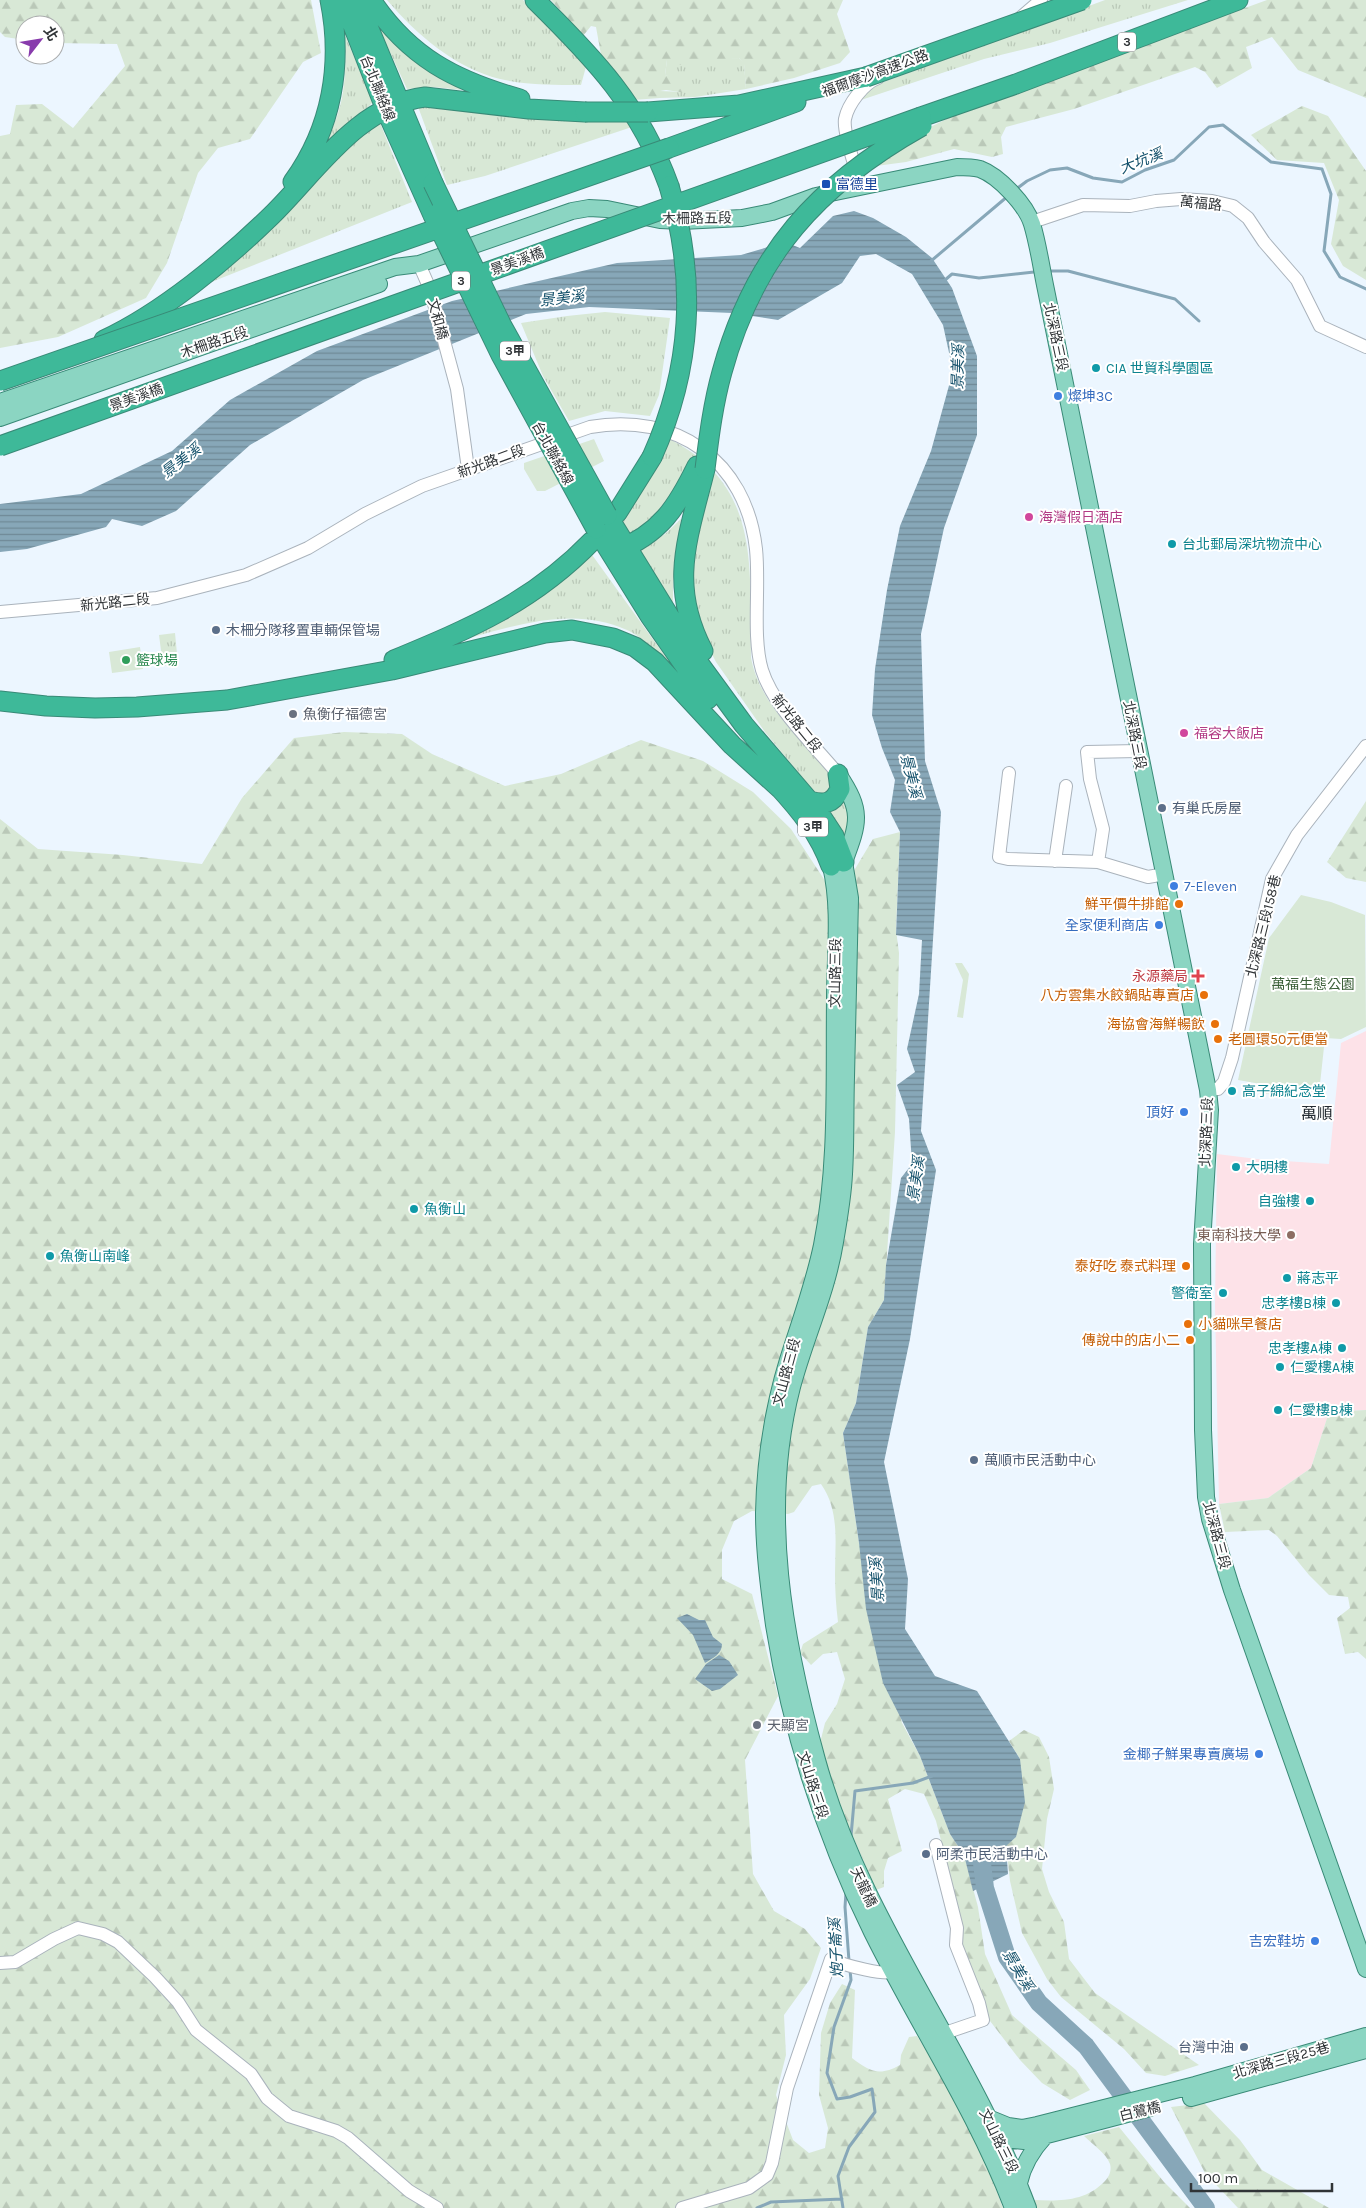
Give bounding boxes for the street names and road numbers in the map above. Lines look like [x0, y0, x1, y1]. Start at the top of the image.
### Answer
road number: 3 [1118, 32, 1136, 52]
street label: 福爾摩沙高速公路 [820, 46, 931, 101]
street label: 台北聯絡線 [357, 53, 399, 124]
street label: 萬福路 [1179, 193, 1223, 214]
street label: 木柵路五段 [662, 209, 732, 228]
street label: 景美溪橋 [488, 244, 546, 279]
road number: 3 [452, 272, 470, 290]
street label: 文和橋 [424, 297, 451, 342]
street label: 北深路三段 [1040, 301, 1071, 373]
street label: 木柵路五段 [178, 323, 250, 362]
road number: 3甲 [500, 342, 530, 361]
street label: 景美溪橋 [107, 380, 165, 415]
street label: 台北聯絡線 [528, 419, 577, 488]
street label: 新光路二段 [455, 442, 527, 481]
street label: 新光路二段 [79, 590, 151, 615]
street label: 新光路二段 [768, 691, 825, 756]
street label: 北深路三段 [1119, 699, 1150, 771]
road number: 3甲 [798, 818, 828, 836]
street label: 北深路三段158巷 [1243, 873, 1284, 979]
street label: 文山路三段 [826, 938, 845, 1008]
street label: 北深路三段 [1197, 1097, 1216, 1167]
street label: 文山路三段 [769, 1336, 804, 1408]
street label: 北深路三段 [1199, 1499, 1234, 1571]
street label: 文山路三段 [794, 1749, 831, 1821]
street label: 天龍橋 [847, 1865, 880, 1910]
street label: 北深路三段25巷 [1231, 2039, 1332, 2082]
street label: 白鷺橋 [1118, 2098, 1163, 2125]
street label: 文山路三段 [976, 2106, 1022, 2176]

